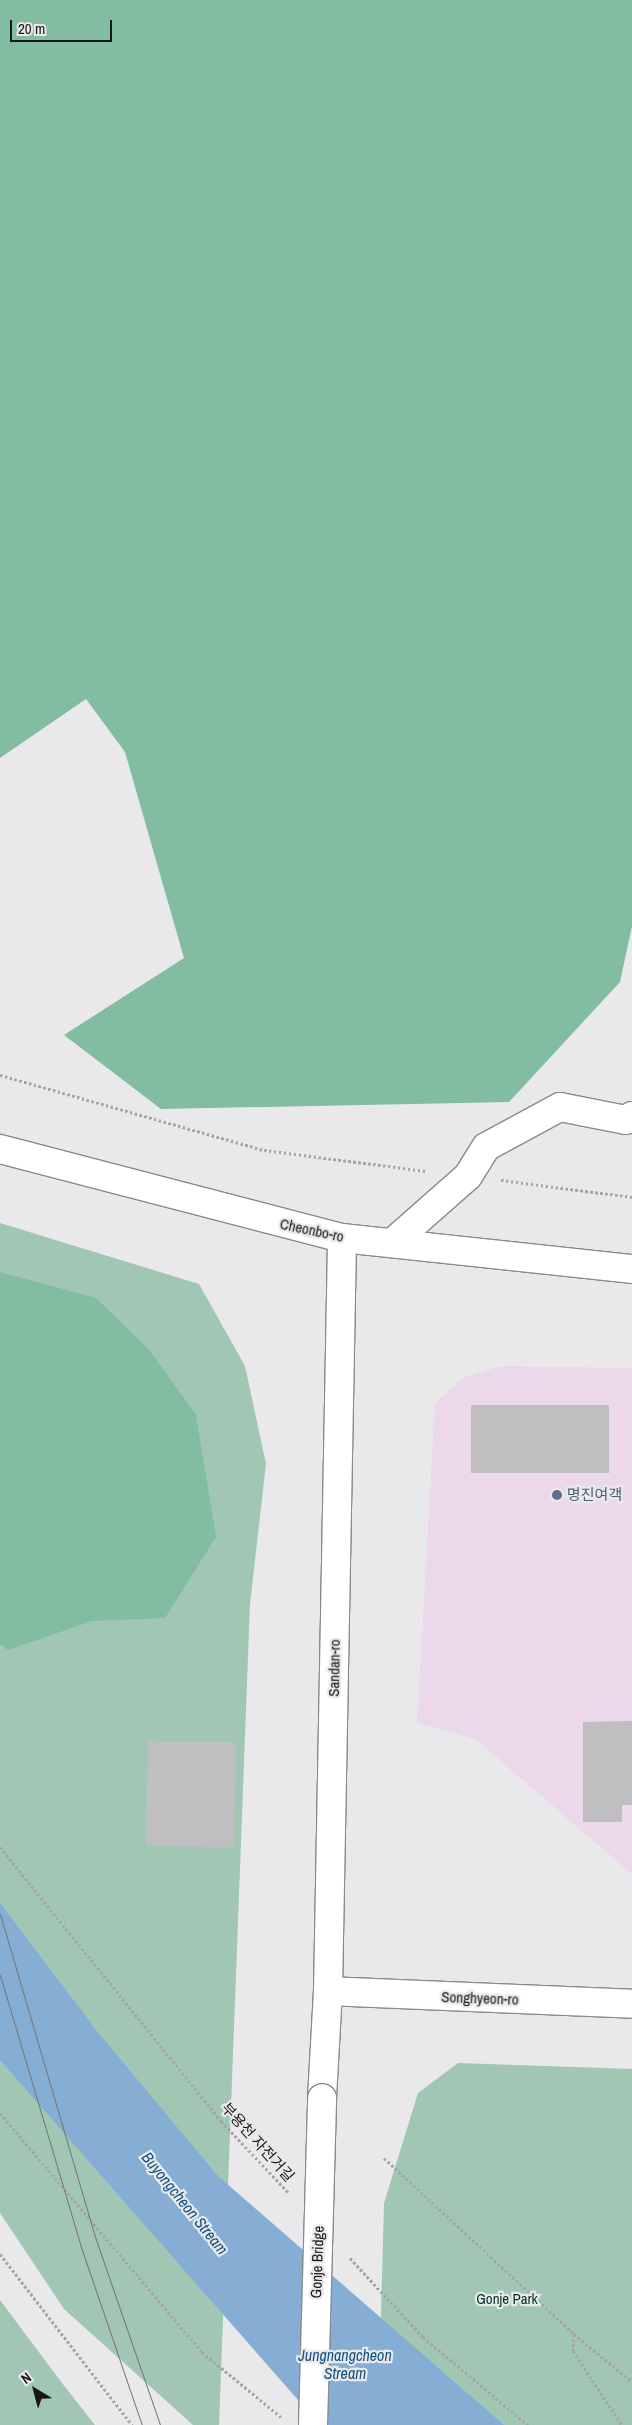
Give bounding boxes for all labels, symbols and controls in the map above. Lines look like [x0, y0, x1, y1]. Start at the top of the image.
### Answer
scale bar [12, 10, 115, 42]
text: 20 m [18, 18, 45, 39]
street label: Cheonbo-ro [278, 1214, 346, 1246]
place label: 명진여객 [567, 1486, 622, 1504]
marker: 명진여객 [551, 1489, 563, 1501]
street label: Sandan-ro [325, 1639, 343, 1697]
street label: Songhyeon-ro [441, 1988, 519, 2008]
street label: 부용천 자전거길 [218, 2099, 298, 2185]
water label: Buyongcheon Stream [138, 2148, 232, 2258]
street label: Gonje Bridge [307, 2225, 327, 2299]
park label: Gonje Park [476, 2290, 538, 2308]
water label: Jungnangcheon Stream [298, 2345, 392, 2383]
north arrow [10, 2365, 60, 2415]
text: N [17, 2368, 35, 2388]

